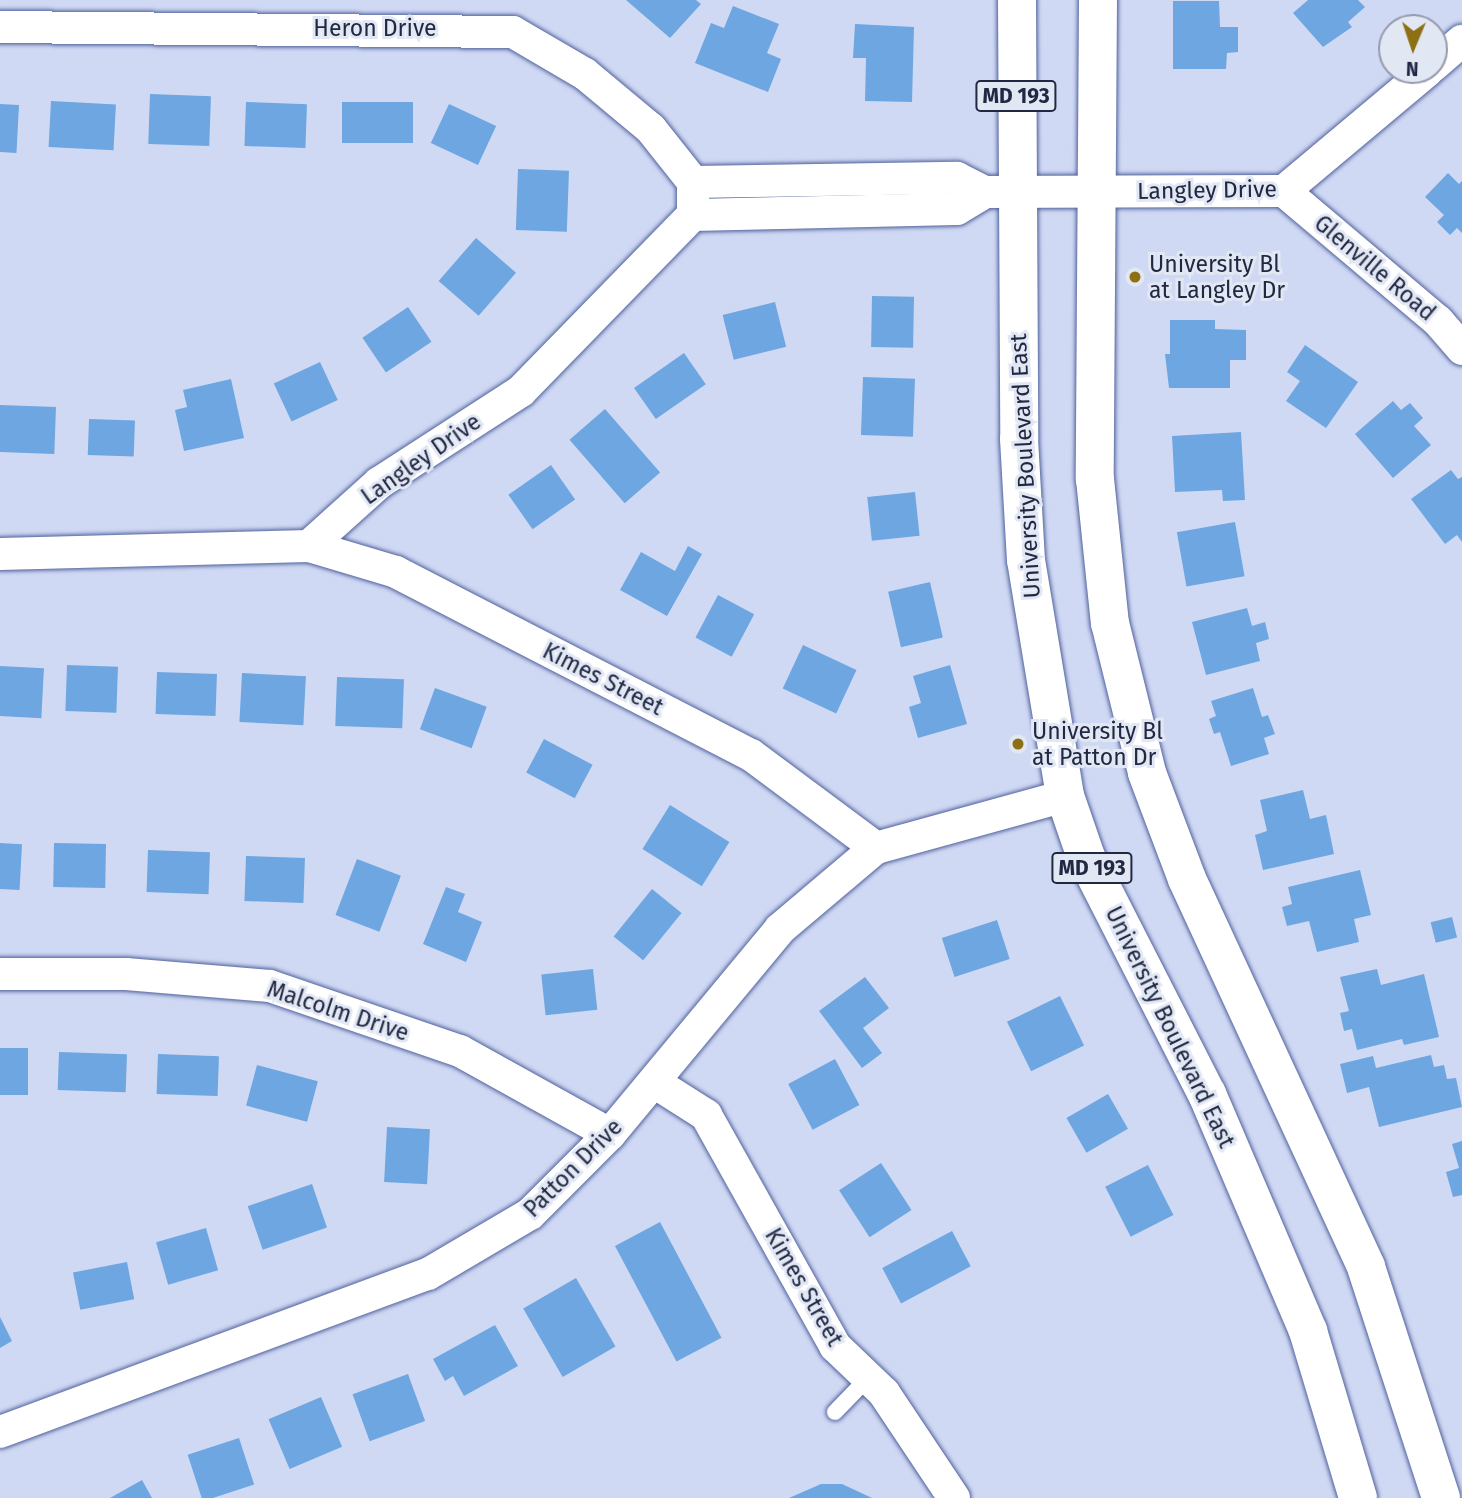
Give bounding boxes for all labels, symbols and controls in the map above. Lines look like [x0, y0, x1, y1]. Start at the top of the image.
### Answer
street label: Heron Drive [313, 14, 437, 42]
north arrow [1378, 14, 1448, 84]
text: N [1406, 57, 1419, 80]
road number: MD 193 [974, 78, 1058, 114]
street label: Langley Drive [1137, 175, 1277, 205]
street label: Glenville Road [1309, 209, 1441, 327]
place label: University Bl at Langley Dr [1149, 250, 1285, 304]
marker: University Bl at Langley Dr [1127, 269, 1143, 285]
street label: University Boulevard East [1004, 333, 1046, 599]
street label: Langley Drive [356, 408, 486, 510]
street label: Kimes Street [538, 637, 668, 721]
place label: University Bl at Patton Dr [1032, 717, 1163, 771]
marker: University Bl at Patton Dr [1010, 736, 1026, 752]
road number: MD 193 [1050, 850, 1134, 886]
street label: University Boulevard East [1100, 902, 1240, 1152]
street label: Malcolm Drive [264, 975, 412, 1047]
street label: Patton Drive [518, 1113, 628, 1223]
street label: Kimes Street [759, 1223, 849, 1351]

